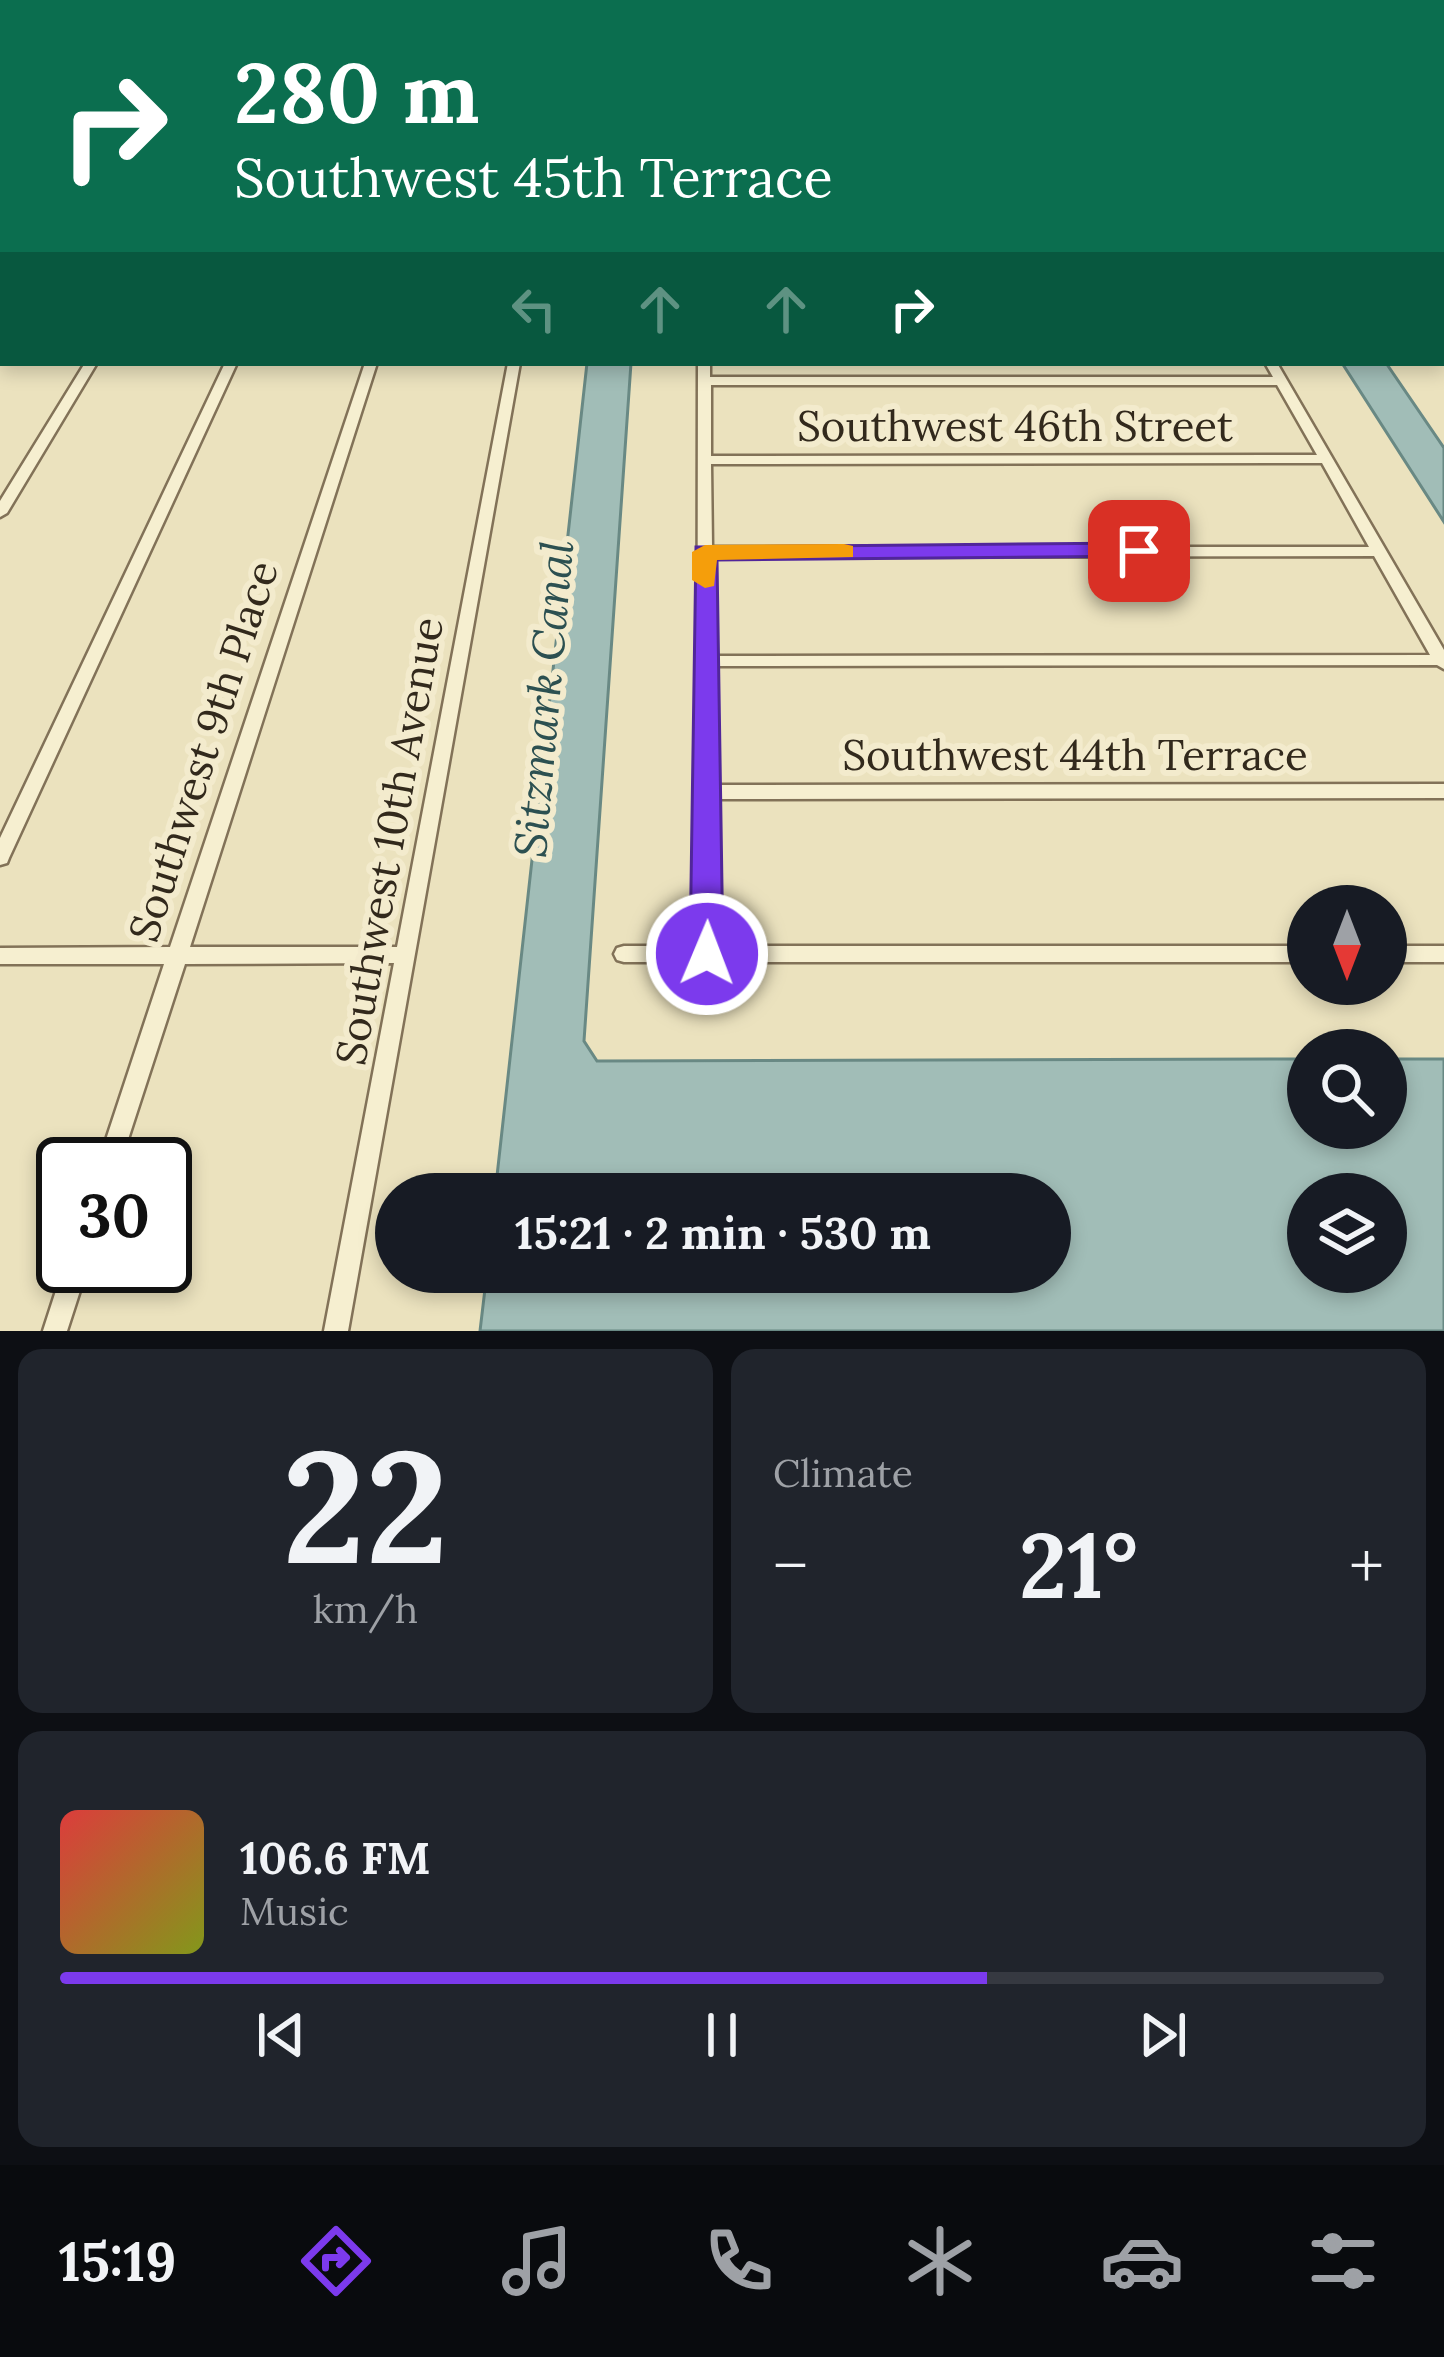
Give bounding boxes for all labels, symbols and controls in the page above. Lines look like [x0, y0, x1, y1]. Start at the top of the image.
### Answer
text: 280 m [234, 38, 480, 146]
icon: right [36, 48, 192, 204]
text: Southwest 45th Terrace [234, 143, 833, 212]
icon: left [501, 276, 567, 342]
icon: ahead [627, 276, 693, 342]
icon: ahead [753, 276, 819, 342]
icon: right [879, 276, 945, 342]
street label: Southwest 46th Street [797, 399, 1234, 453]
pin [1088, 500, 1190, 602]
icon: arrive [1106, 518, 1172, 584]
water label: Sitzmark Canal [501, 538, 585, 860]
street label: Southwest 9th Place [116, 554, 290, 948]
street label: Southwest 10th Avenue [323, 613, 455, 1069]
street label: Southwest 44th Terrace [842, 728, 1308, 782]
north arrow [1287, 885, 1407, 1005]
map controls [1287, 885, 1407, 1293]
position arrow [644, 891, 770, 1017]
button: search [1287, 1029, 1407, 1149]
speed limit sign: 30 [36, 1137, 192, 1293]
button: layers [1287, 1173, 1407, 1293]
text: 15:21 · 2 min · 530 m [515, 1204, 931, 1261]
text: 22 [282, 1406, 449, 1606]
text: Climate [773, 1448, 913, 1498]
text: 21° [1019, 1507, 1138, 1623]
text: − [773, 1523, 808, 1607]
text: + [1349, 1523, 1384, 1607]
text: km/h [313, 1584, 418, 1634]
text: 106.6 FM [240, 1829, 430, 1886]
text: Music [240, 1886, 349, 1936]
icon: previous [248, 2002, 314, 2068]
icon: pause [689, 2002, 755, 2068]
icon: next [1130, 2002, 1196, 2068]
icon: directions [294, 2219, 378, 2303]
icon: music [495, 2219, 579, 2303]
icon: phone [697, 2219, 781, 2303]
icon: climate [898, 2219, 982, 2303]
icon: car [1100, 2219, 1184, 2303]
icon: filters [1301, 2219, 1385, 2303]
text: 15:19 [59, 2227, 176, 2296]

